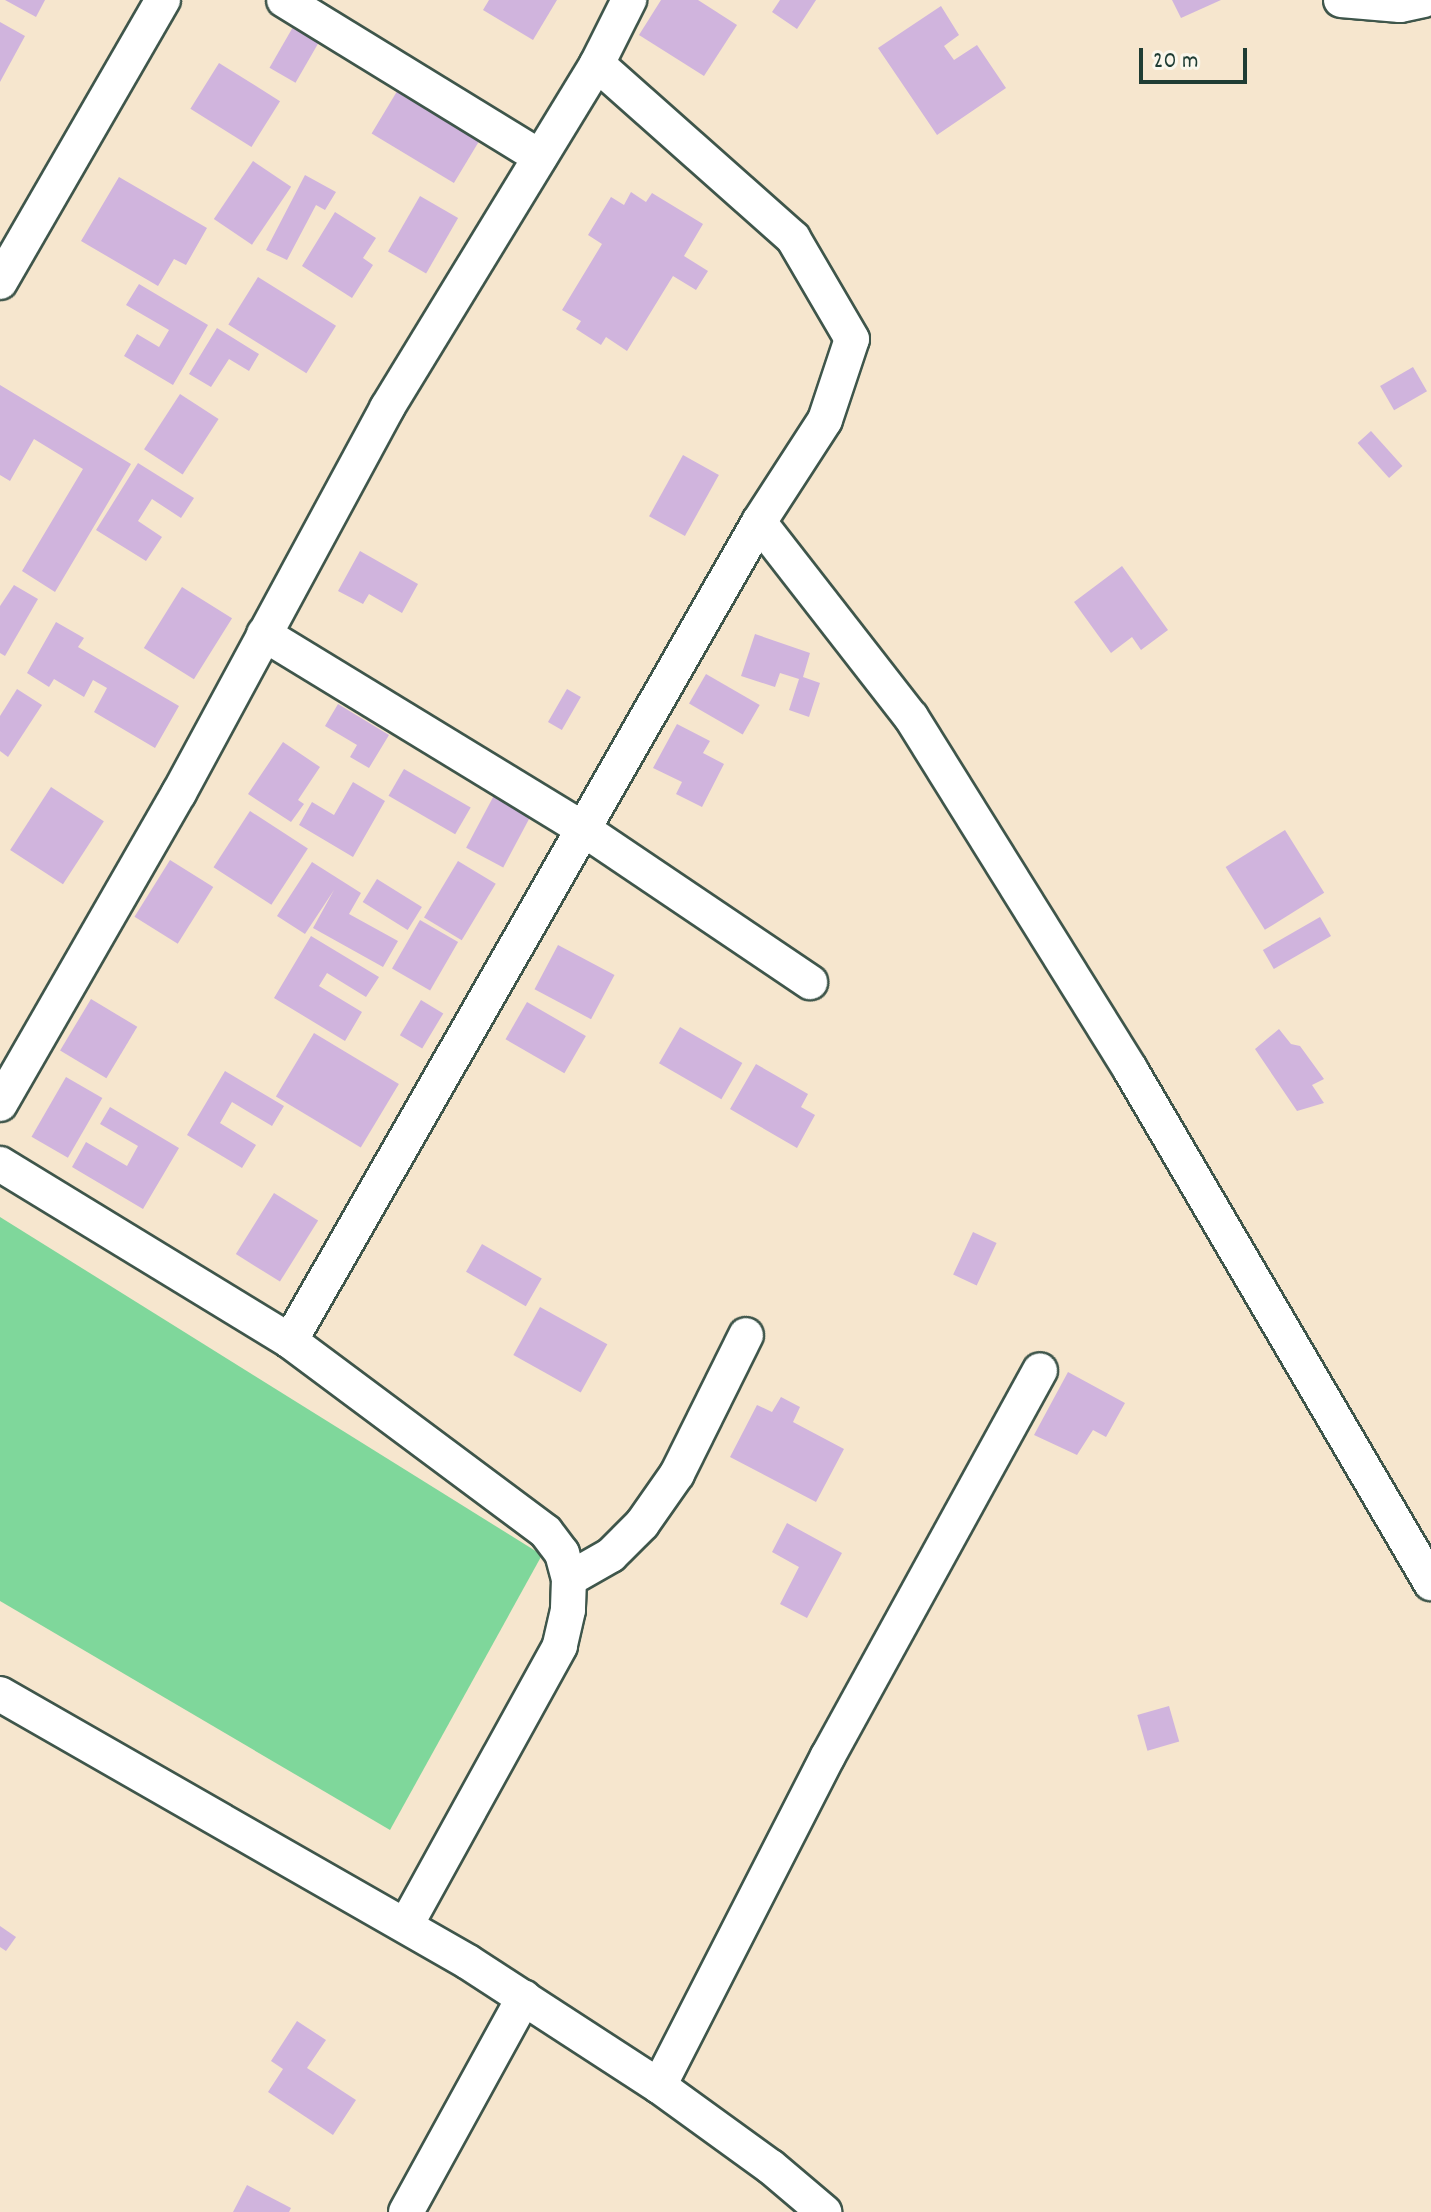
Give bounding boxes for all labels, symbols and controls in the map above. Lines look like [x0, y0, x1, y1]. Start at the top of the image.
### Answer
scale bar [1143, 32, 1251, 82]
text: 20 m [1153, 45, 1199, 79]

